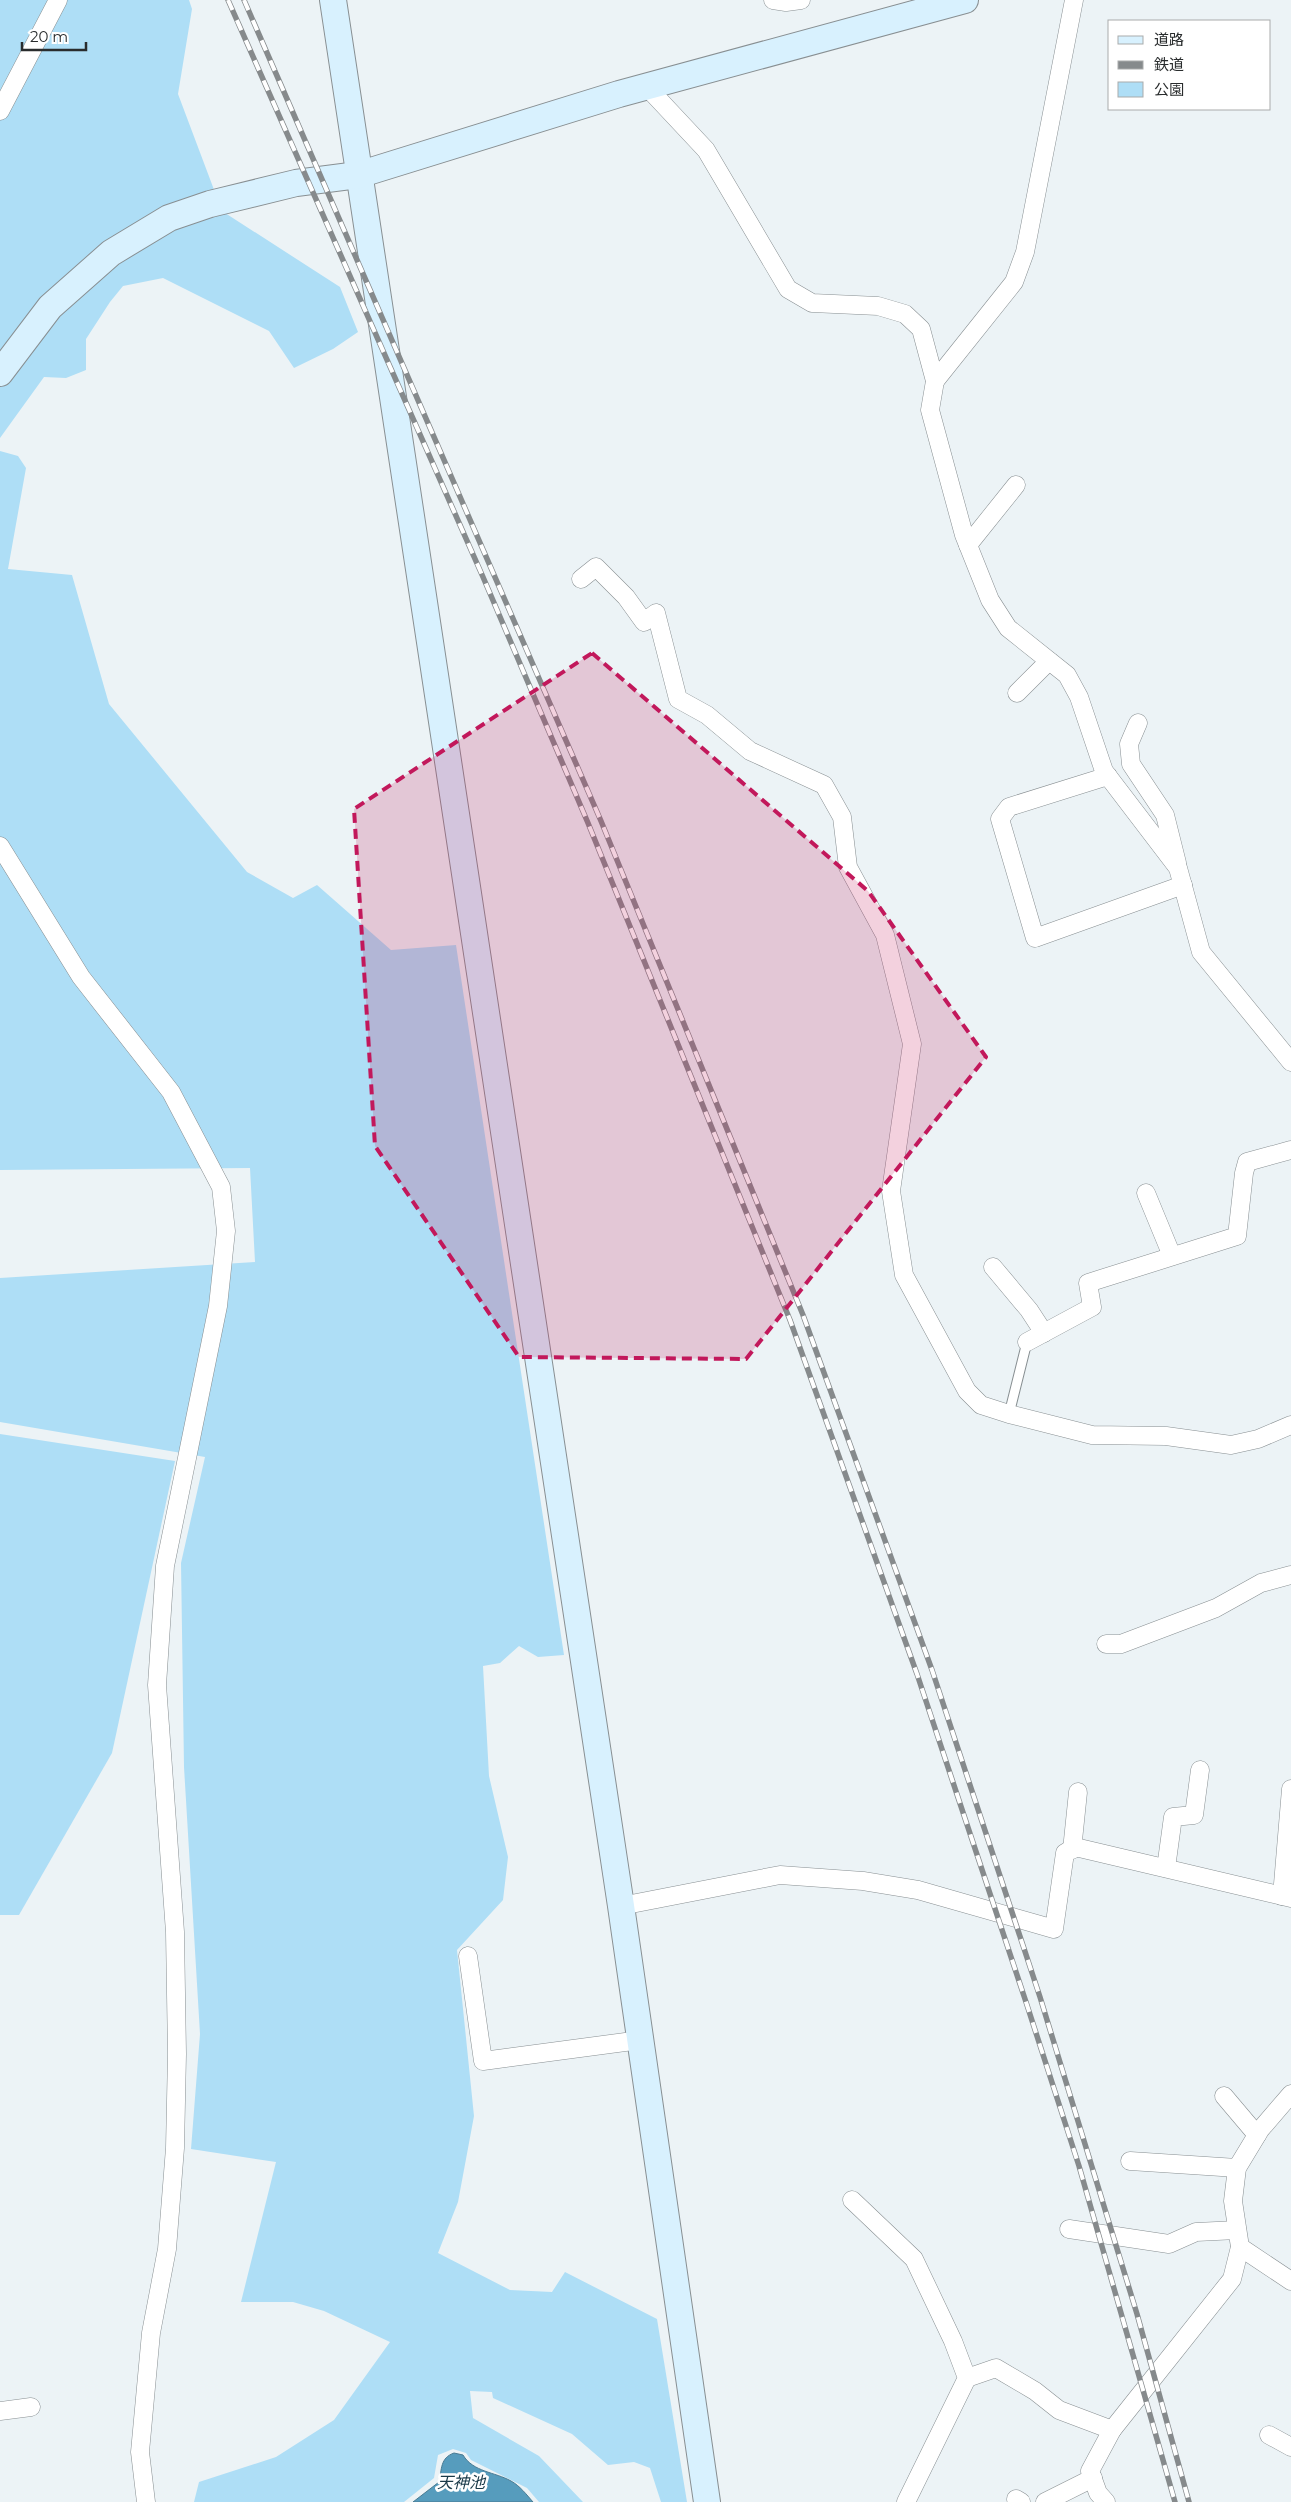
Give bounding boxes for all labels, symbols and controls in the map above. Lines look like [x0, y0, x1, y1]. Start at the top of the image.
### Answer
scale bar [22, 20, 86, 52]
legend [1108, 20, 1271, 110]
text: 20 m [30, 27, 68, 46]
text: 道路 [1154, 30, 1184, 49]
text: 鉄道 [1154, 55, 1184, 74]
text: 公園 [1154, 80, 1184, 99]
water label: 天神池 [437, 2473, 487, 2492]

